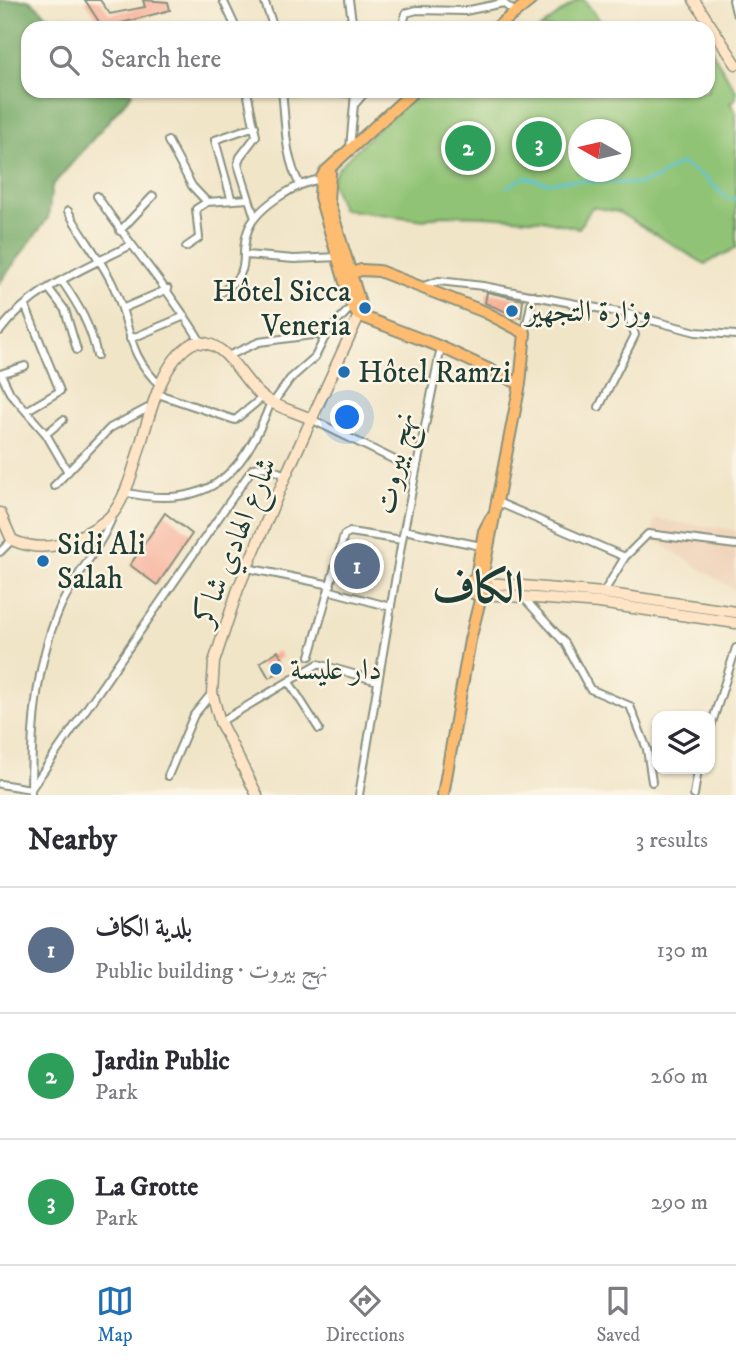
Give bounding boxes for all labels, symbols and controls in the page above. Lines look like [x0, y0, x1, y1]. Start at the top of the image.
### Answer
search box [21, 21, 715, 98]
icon: search [45, 41, 83, 79]
text: Search here [101, 43, 221, 76]
pin: 3 [516, 118, 562, 170]
north arrow [568, 119, 631, 182]
pin: 2 [445, 122, 491, 174]
place label: Hôtel Sicca Veneria [212, 274, 351, 345]
place label: وزارة التجهيز [523, 294, 652, 331]
marker: Hôtel Sicca Veneria [357, 300, 373, 316]
marker: وزارة التجهيز [504, 303, 520, 319]
place label: Hôtel Ramzi [358, 355, 511, 392]
marker: Hôtel Ramzi [336, 364, 352, 380]
your location [330, 400, 364, 434]
street label: نهج بيروت [367, 409, 430, 519]
street label: شارع الهادي شاكر [184, 452, 291, 636]
place label: Sidi Ali Salah [57, 527, 145, 598]
pin: 1 [334, 540, 380, 592]
marker: Sidi Ali Salah [35, 553, 51, 569]
district label: الكاف [432, 562, 524, 617]
place label: دار عليسة [290, 652, 382, 689]
marker: دار عليسة [268, 661, 284, 677]
map controls [652, 711, 715, 774]
button: layers [652, 711, 715, 774]
text: Nearby [28, 822, 117, 859]
text: 3 results [636, 826, 708, 855]
text: بلدية الكاف [95, 912, 192, 945]
text: 1 [47, 936, 55, 965]
text: 130 m [656, 936, 708, 965]
text: Public building · نهج بيروت [95, 957, 328, 986]
text: Jardin Public [95, 1045, 230, 1078]
text: 2 [45, 1062, 57, 1091]
text: 260 m [650, 1062, 708, 1091]
text: Park [95, 1078, 138, 1107]
text: La Grotte [95, 1171, 198, 1204]
text: 3 [47, 1188, 55, 1217]
text: 290 m [651, 1188, 708, 1217]
text: Park [95, 1204, 138, 1233]
tab: Map [96, 1282, 134, 1347]
tab: Directions [326, 1282, 405, 1347]
tab: Saved [596, 1282, 640, 1347]

